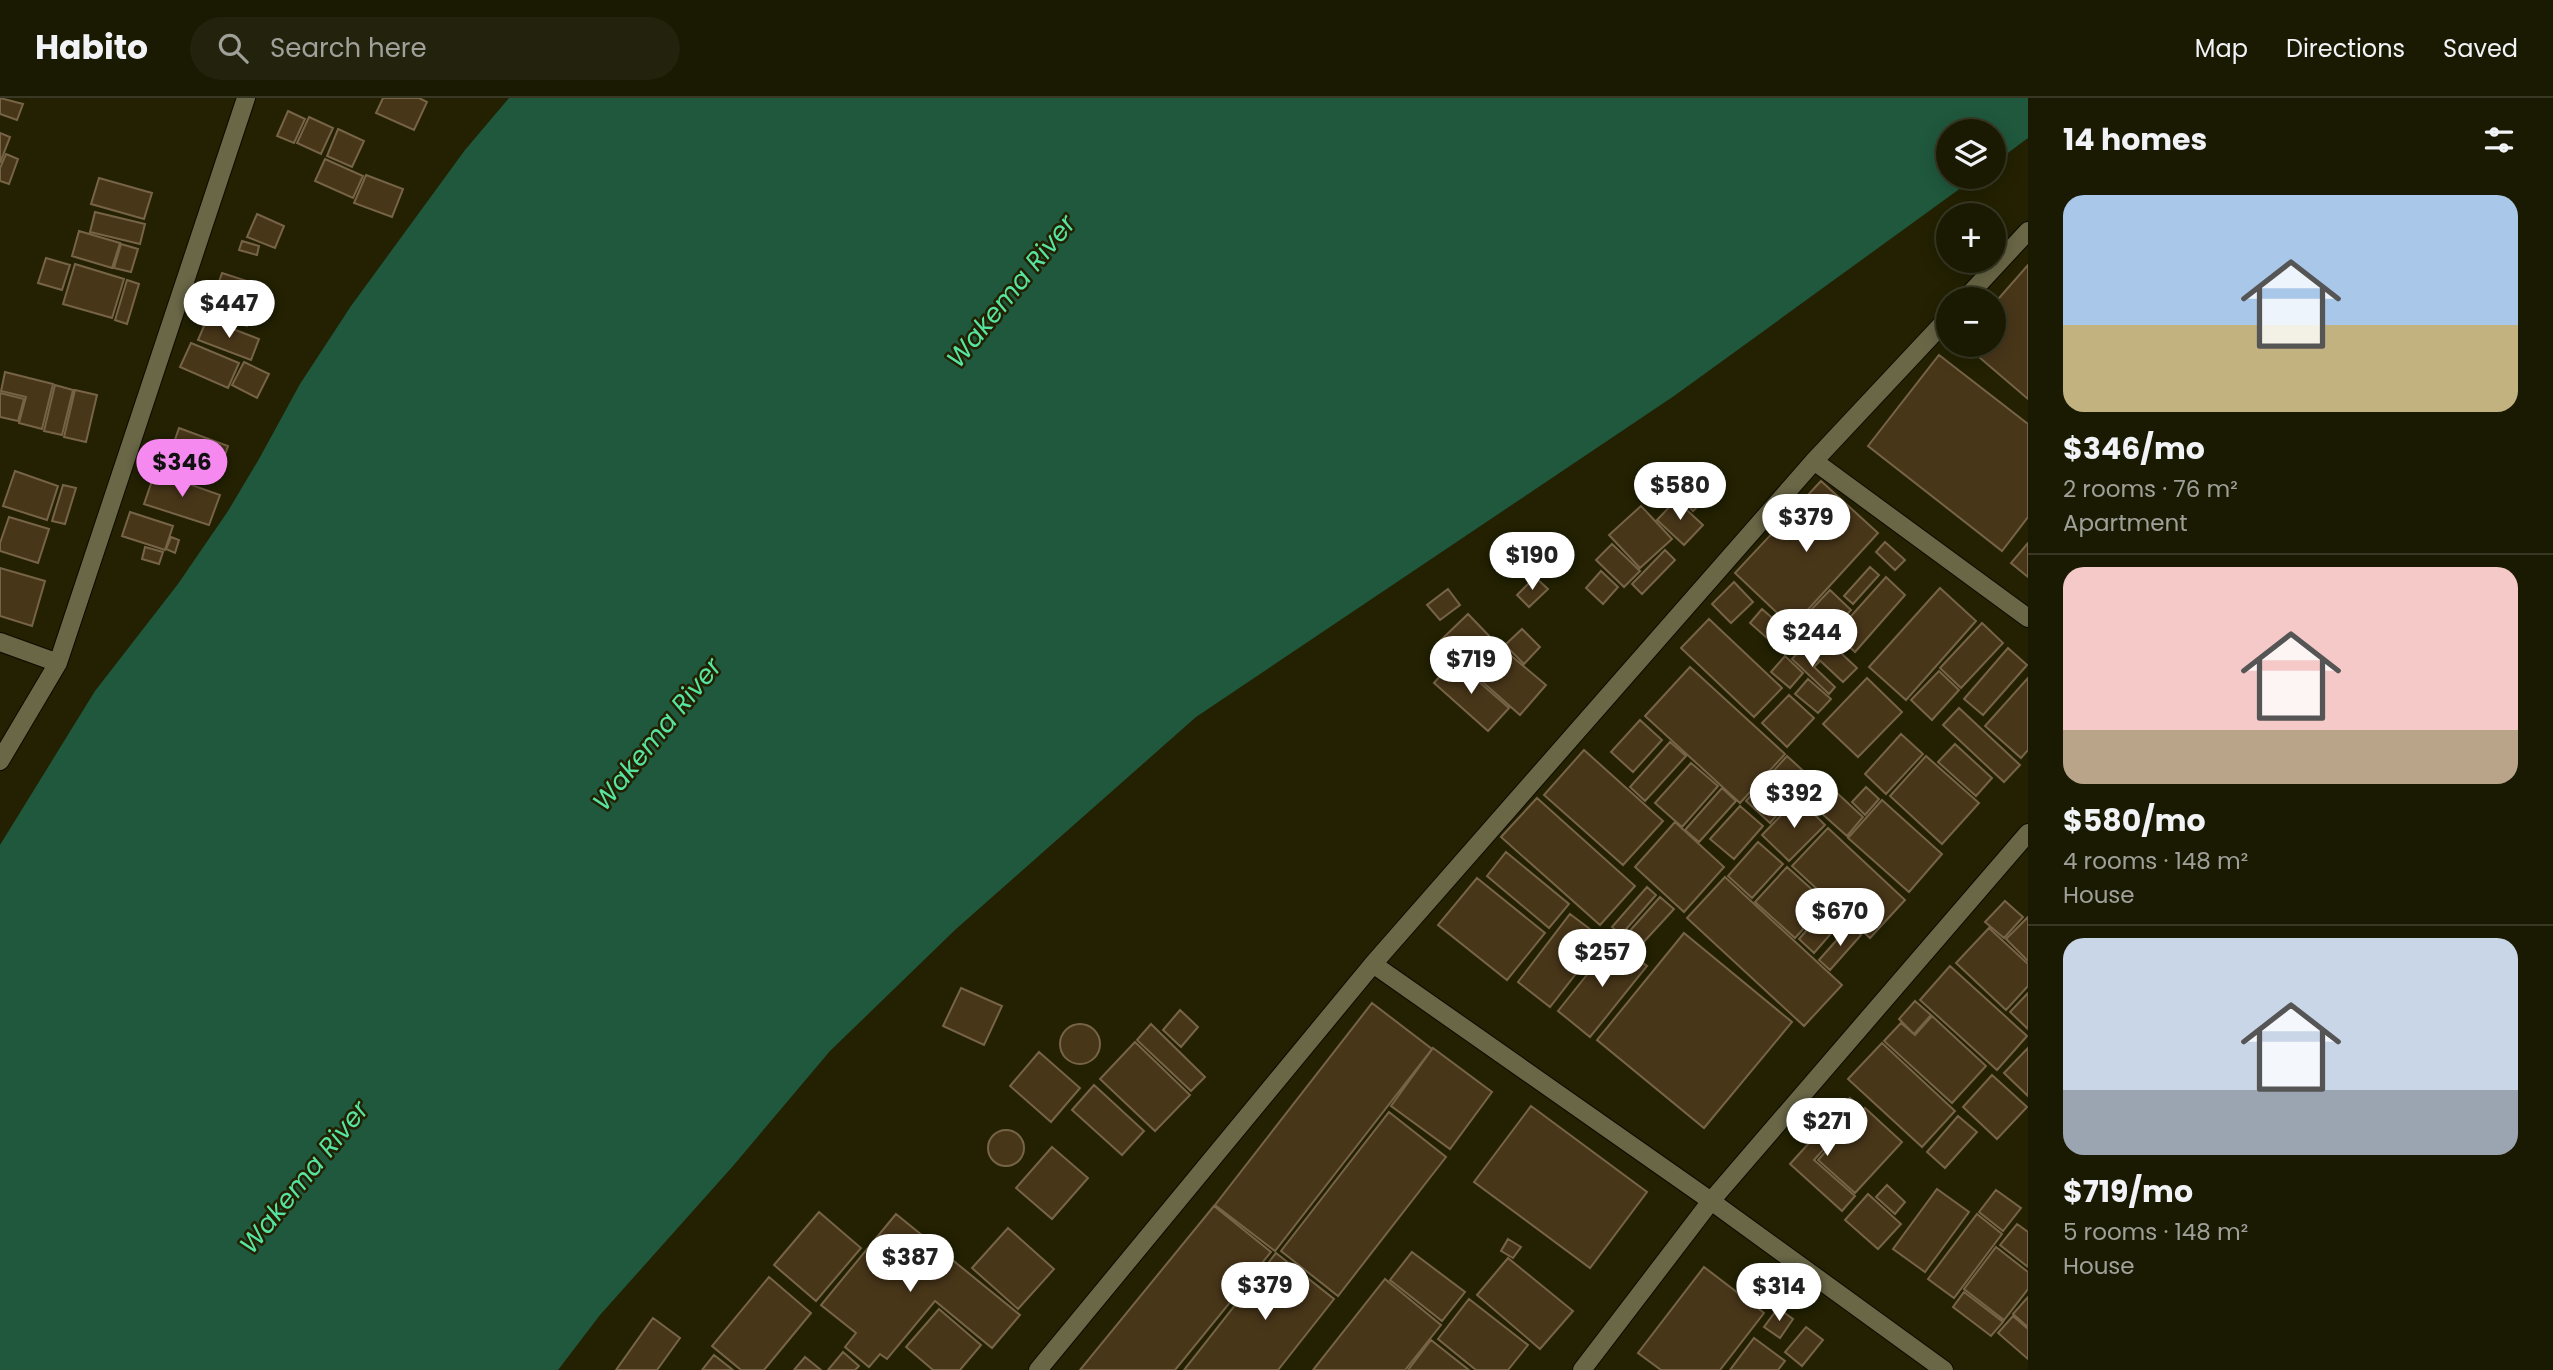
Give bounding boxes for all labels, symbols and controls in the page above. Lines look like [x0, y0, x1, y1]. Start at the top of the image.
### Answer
search box [190, 17, 680, 80]
text: Habito [35, 24, 148, 71]
icon: search [214, 29, 252, 67]
text: Search here [270, 30, 427, 66]
text: Map [2195, 32, 2248, 65]
text: Directions [2286, 32, 2405, 65]
text: Saved [2443, 32, 2518, 65]
text: 14 homes [2063, 118, 2207, 161]
map controls [1936, 119, 2006, 357]
button: layers [1936, 119, 2006, 189]
icon: filters [2480, 121, 2518, 159]
button: + [1936, 203, 2006, 273]
water label: Wakema River [938, 206, 1085, 375]
icon: home [2228, 241, 2354, 367]
pin: $447 [188, 280, 270, 340]
text: $447 [200, 287, 258, 319]
button: − [1936, 287, 2006, 357]
text: $346/mo [2063, 427, 2205, 470]
pin: $346 [141, 440, 223, 499]
text: $346 [152, 446, 212, 478]
pin: $580 [1639, 462, 1721, 522]
text: $580 [1650, 469, 1710, 501]
text: 2 rooms · 76 m² [2063, 473, 2238, 505]
pin: $379 [1765, 494, 1847, 554]
text: $379 [1778, 501, 1834, 533]
text: Apartment [2063, 507, 2188, 539]
pin: $190 [1491, 532, 1573, 592]
text: $190 [1506, 539, 1558, 571]
pin: $244 [1771, 610, 1853, 669]
icon: home [2228, 613, 2354, 739]
text: $244 [1782, 616, 1842, 648]
pin: $719 [1430, 636, 1512, 696]
text: $719 [1446, 643, 1496, 675]
water label: Wakema River [584, 649, 731, 818]
pin: $392 [1753, 770, 1835, 830]
text: $392 [1766, 777, 1822, 809]
text: $580/mo [2063, 799, 2206, 842]
text: 4 rooms · 148 m² [2063, 845, 2248, 877]
text: House [2063, 879, 2135, 911]
pin: $670 [1799, 888, 1881, 948]
text: $670 [1811, 895, 1869, 927]
pin: $257 [1561, 930, 1643, 989]
text: $257 [1574, 936, 1630, 968]
icon: home [2228, 984, 2354, 1110]
water label: Wakema River [231, 1092, 378, 1261]
pin: $271 [1786, 1098, 1868, 1158]
text: $271 [1802, 1105, 1852, 1137]
text: $719/mo [2063, 1170, 2193, 1213]
text: 5 rooms · 148 m² [2063, 1216, 2248, 1248]
pin: $387 [869, 1234, 951, 1294]
text: $387 [882, 1241, 938, 1273]
text: House [2063, 1250, 2135, 1282]
pin: $379 [1224, 1262, 1306, 1322]
pin: $314 [1738, 1264, 1820, 1323]
text: $379 [1237, 1269, 1293, 1301]
text: $314 [1752, 1270, 1806, 1302]

